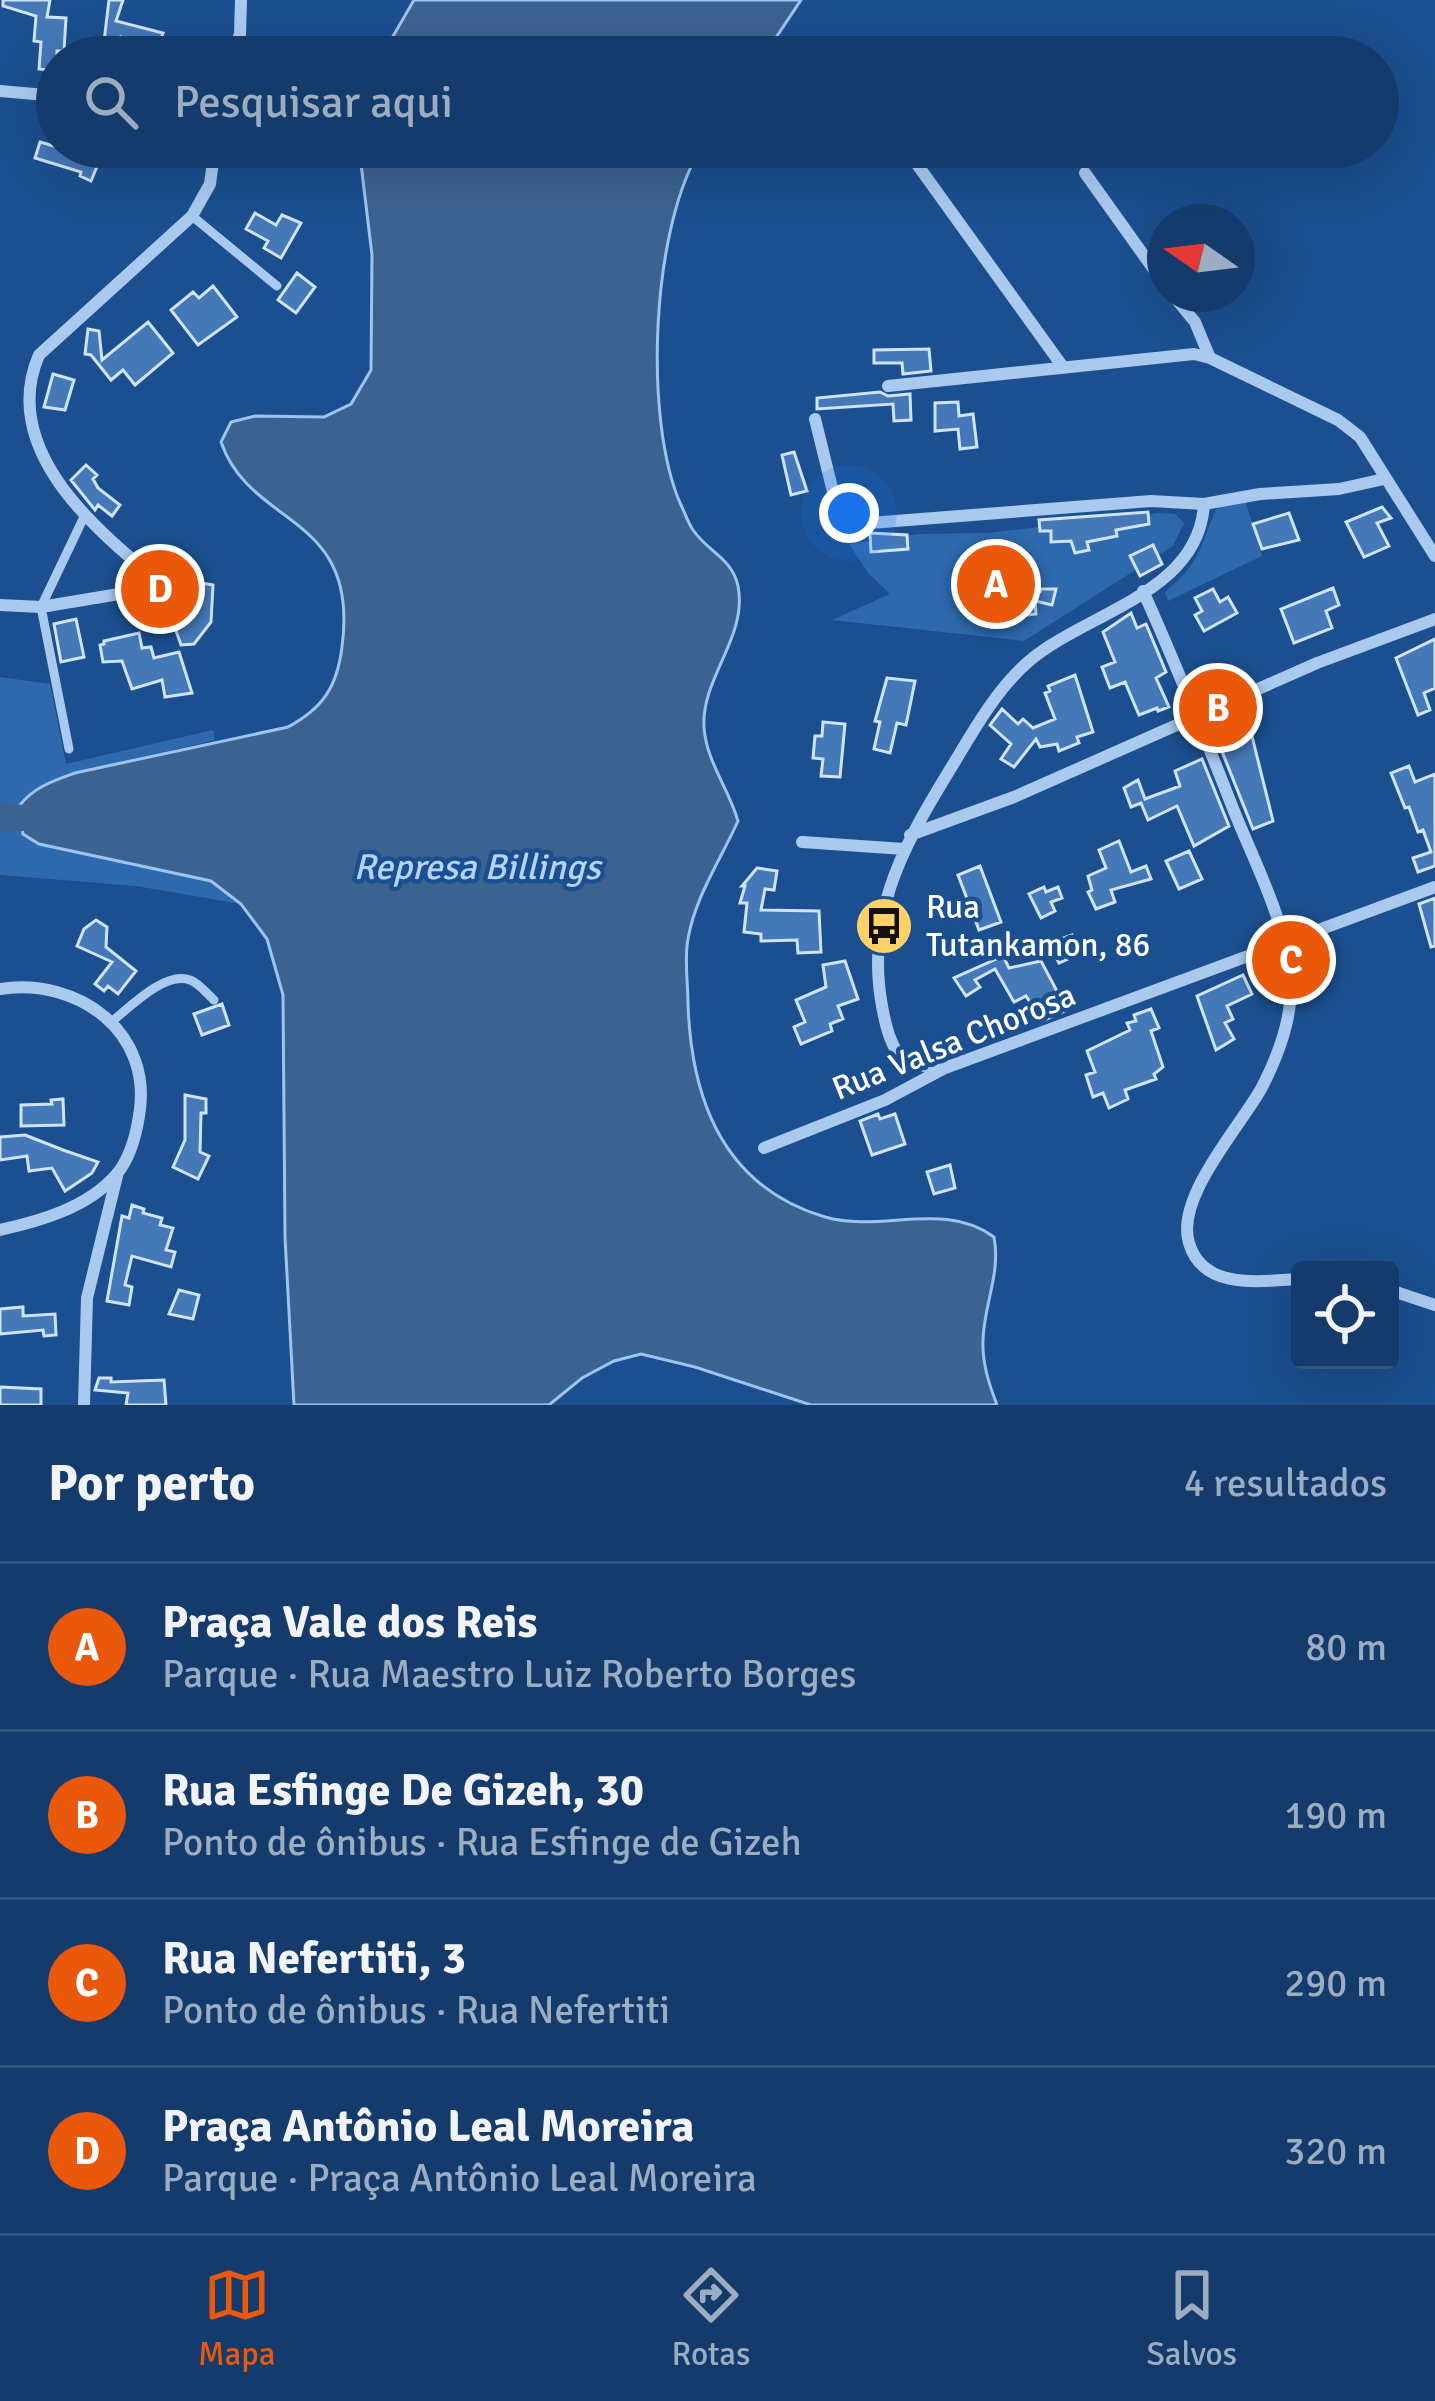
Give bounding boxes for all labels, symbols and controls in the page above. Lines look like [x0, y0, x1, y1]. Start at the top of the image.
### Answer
search box [36, 36, 1399, 168]
icon: search [78, 69, 144, 135]
text: Pesquisar aqui [174, 75, 453, 130]
north arrow [1147, 204, 1255, 312]
your location [819, 483, 879, 543]
pin: A [957, 539, 1035, 629]
pin: D [121, 544, 199, 634]
pin: B [1179, 663, 1257, 753]
water label: Represa Billings [353, 845, 604, 890]
place label: Rua Tutankamon, 86 [926, 887, 1150, 966]
bus stop icon: Rua Tutankamon, 86 [853, 895, 915, 957]
pin: C [1252, 915, 1330, 1005]
street label: Rua Valsa Chorosa [826, 975, 1082, 1109]
map controls [1291, 1261, 1399, 1369]
button: locate [1291, 1261, 1399, 1369]
text: Por perto [48, 1452, 255, 1515]
text: 4 resultados [1184, 1459, 1387, 1507]
text: Praça Vale dos Reis [162, 1595, 537, 1650]
text: A [75, 1623, 99, 1671]
text: 80 m [1305, 1623, 1387, 1671]
text: Parque · Rua Maestro Luiz Roberto Borges [162, 1650, 856, 1698]
text: Rua Esfinge De Gizeh, 30 [162, 1763, 644, 1818]
text: B [75, 1791, 99, 1839]
text: 190 m [1284, 1791, 1387, 1839]
text: Ponto de ônibus · Rua Esfinge de Gizeh [162, 1818, 802, 1866]
text: Rua Nefertiti, 3 [162, 1931, 466, 1986]
text: C [75, 1959, 99, 2007]
text: 290 m [1284, 1959, 1387, 2007]
text: Ponto de ônibus · Rua Nefertiti [162, 1986, 670, 2034]
text: Praça Antônio Leal Moreira [162, 2099, 694, 2154]
text: D [74, 2127, 100, 2175]
text: 320 m [1284, 2127, 1387, 2175]
text: Parque · Praça Antônio Leal Moreira [162, 2154, 757, 2202]
tab: Mapa [198, 2262, 276, 2375]
tab: Rotas [672, 2262, 750, 2375]
tab: Salvos [1146, 2262, 1237, 2375]

